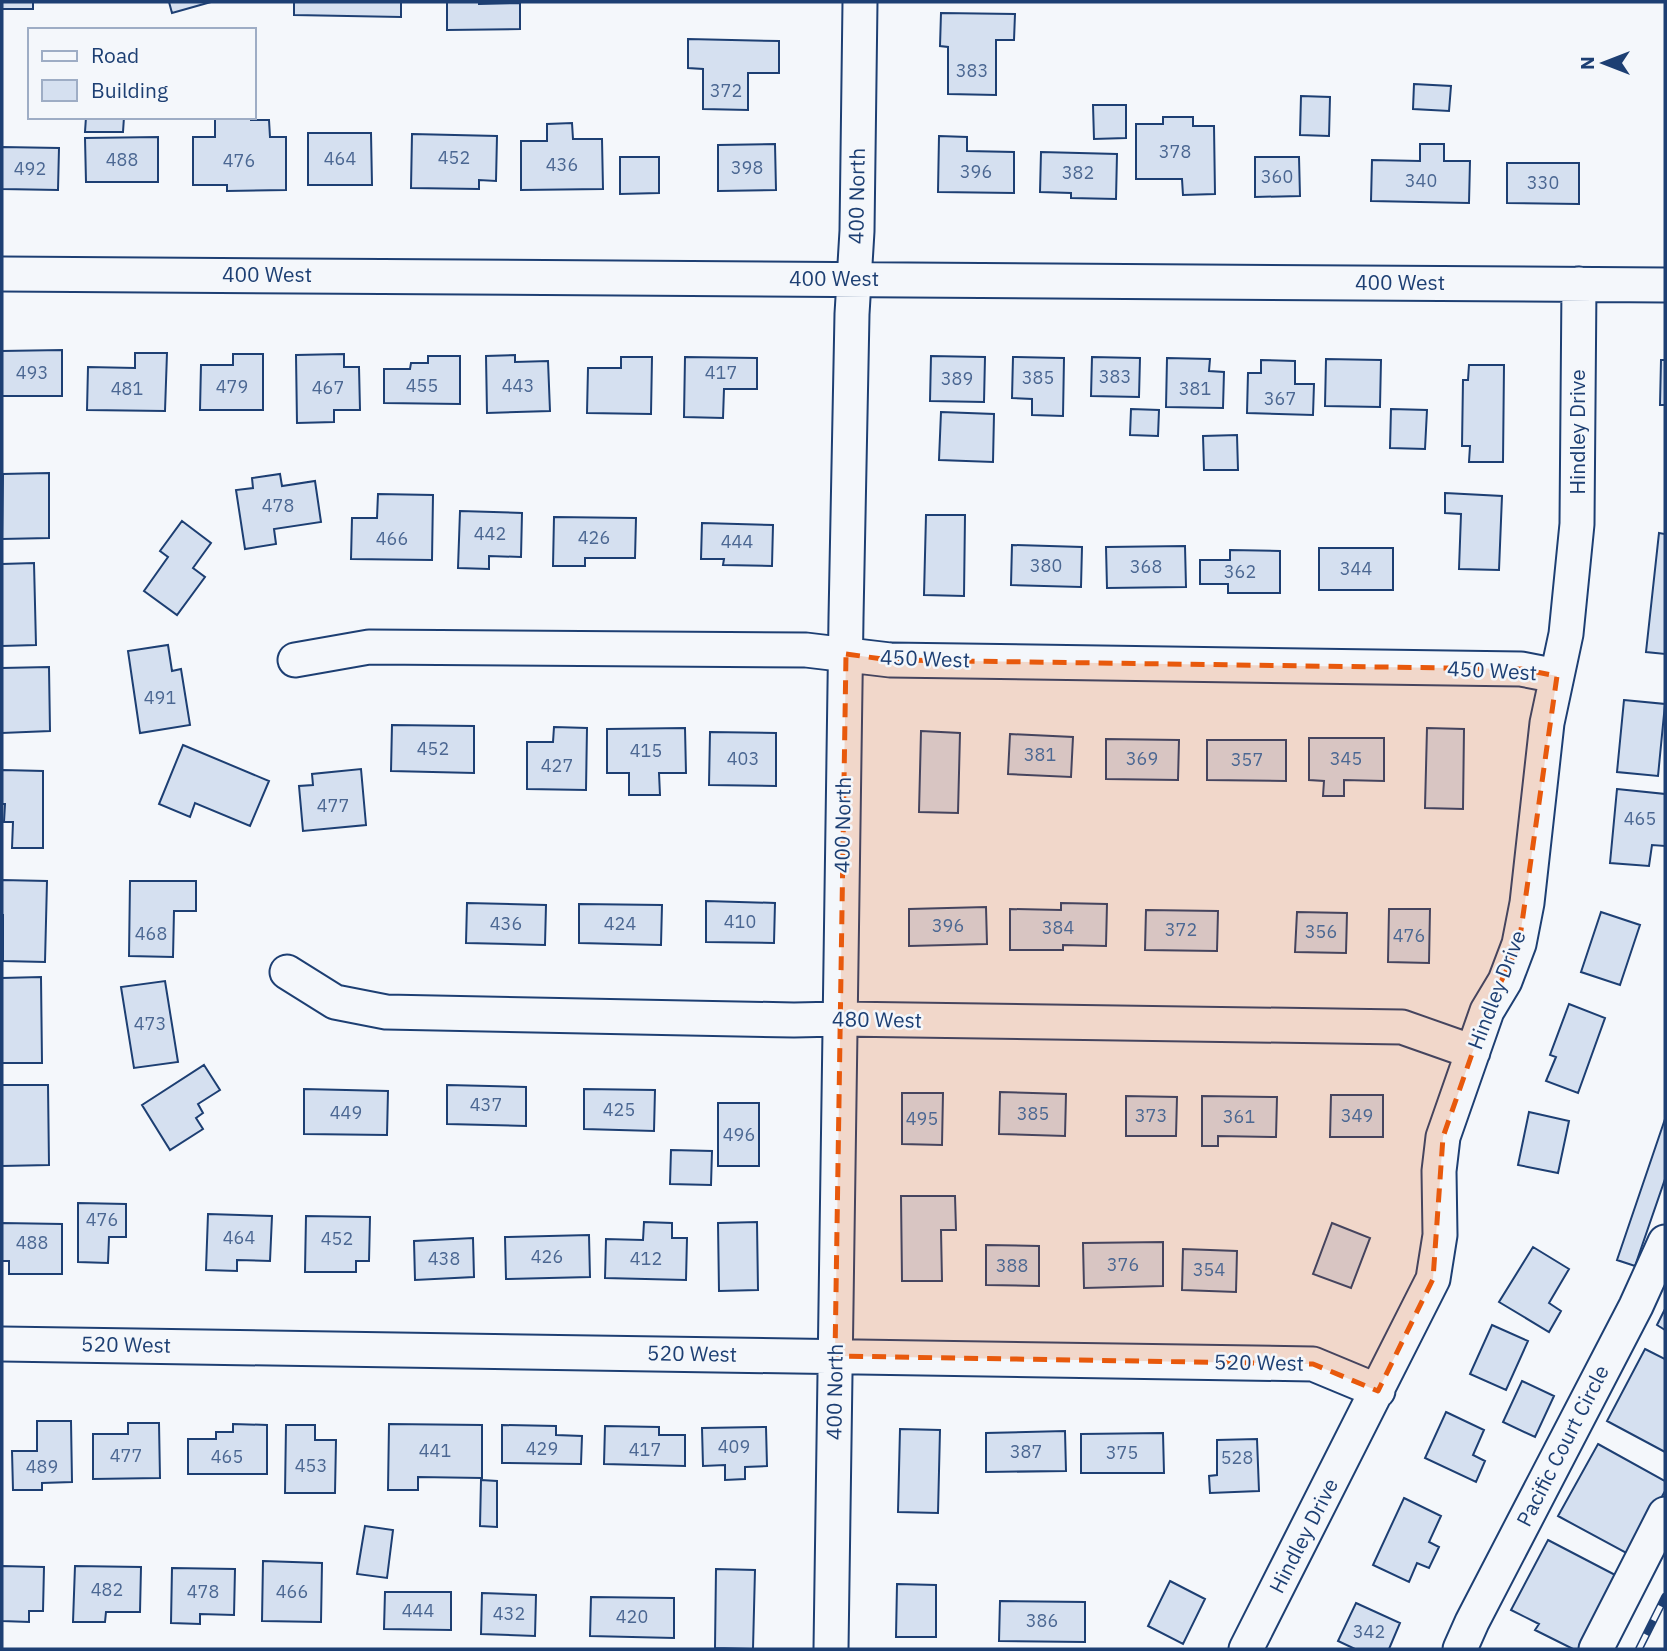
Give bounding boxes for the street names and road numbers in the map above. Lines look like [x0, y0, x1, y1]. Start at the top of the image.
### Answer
street label: 400 North [841, 148, 871, 244]
street label: 400 West [222, 260, 312, 288]
street label: 400 West [789, 264, 879, 292]
street label: 400 West [1355, 268, 1445, 296]
street label: Hindley Drive [1563, 369, 1591, 495]
street label: 450 West [880, 642, 971, 674]
street label: 450 West [1446, 654, 1538, 686]
street label: 400 North [827, 777, 857, 873]
street label: Hindley Drive [1461, 926, 1532, 1053]
street label: 480 West [832, 1004, 922, 1034]
street label: 520 West [81, 1329, 171, 1359]
street label: 520 West [647, 1338, 737, 1368]
street label: 400 North [819, 1344, 849, 1440]
street label: 520 West [1214, 1347, 1304, 1377]
street label: Pacific Court Circle [1509, 1360, 1615, 1531]
street label: Hindley Drive [1262, 1473, 1344, 1598]

